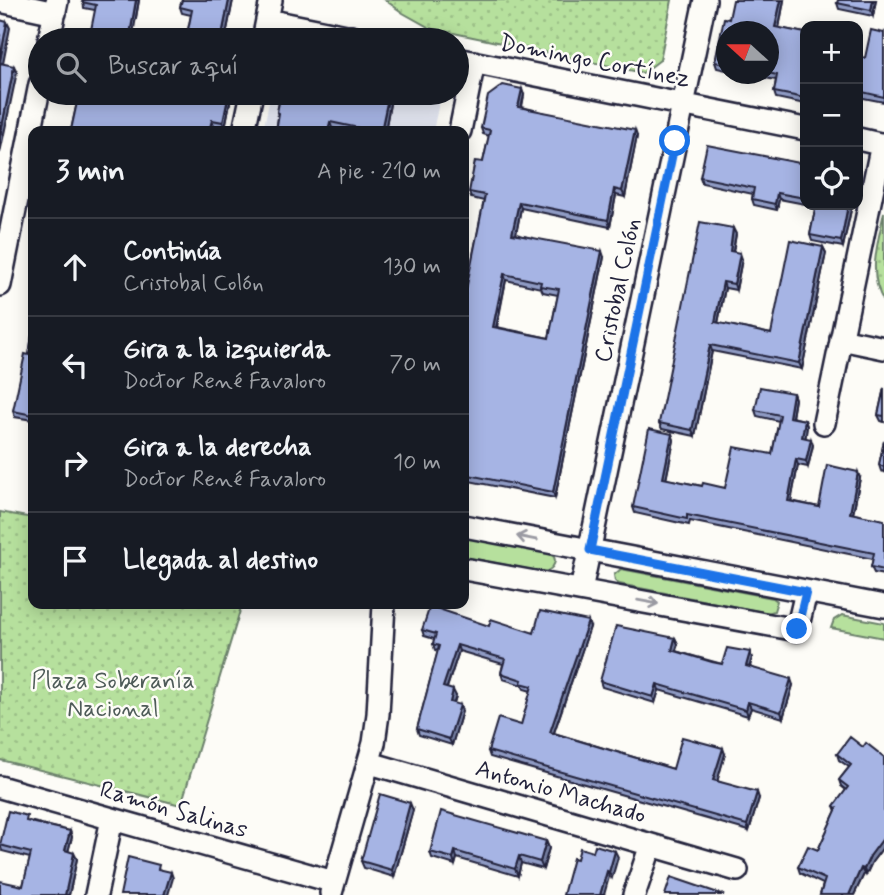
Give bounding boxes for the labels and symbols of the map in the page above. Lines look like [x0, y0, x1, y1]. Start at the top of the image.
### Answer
north arrow [716, 21, 779, 84]
street label: Domingo Cortínez [497, 28, 693, 95]
route start [659, 125, 690, 156]
street label: Cristobal Colón [588, 215, 649, 365]
one-way arrow [516, 531, 539, 544]
one-way arrow [636, 596, 659, 610]
route end [781, 613, 812, 644]
park label: Plaza Soberanía Nacional [31, 666, 195, 725]
street label: Antonio Machado [472, 753, 649, 832]
street label: Ramón Salinas [96, 775, 251, 846]

